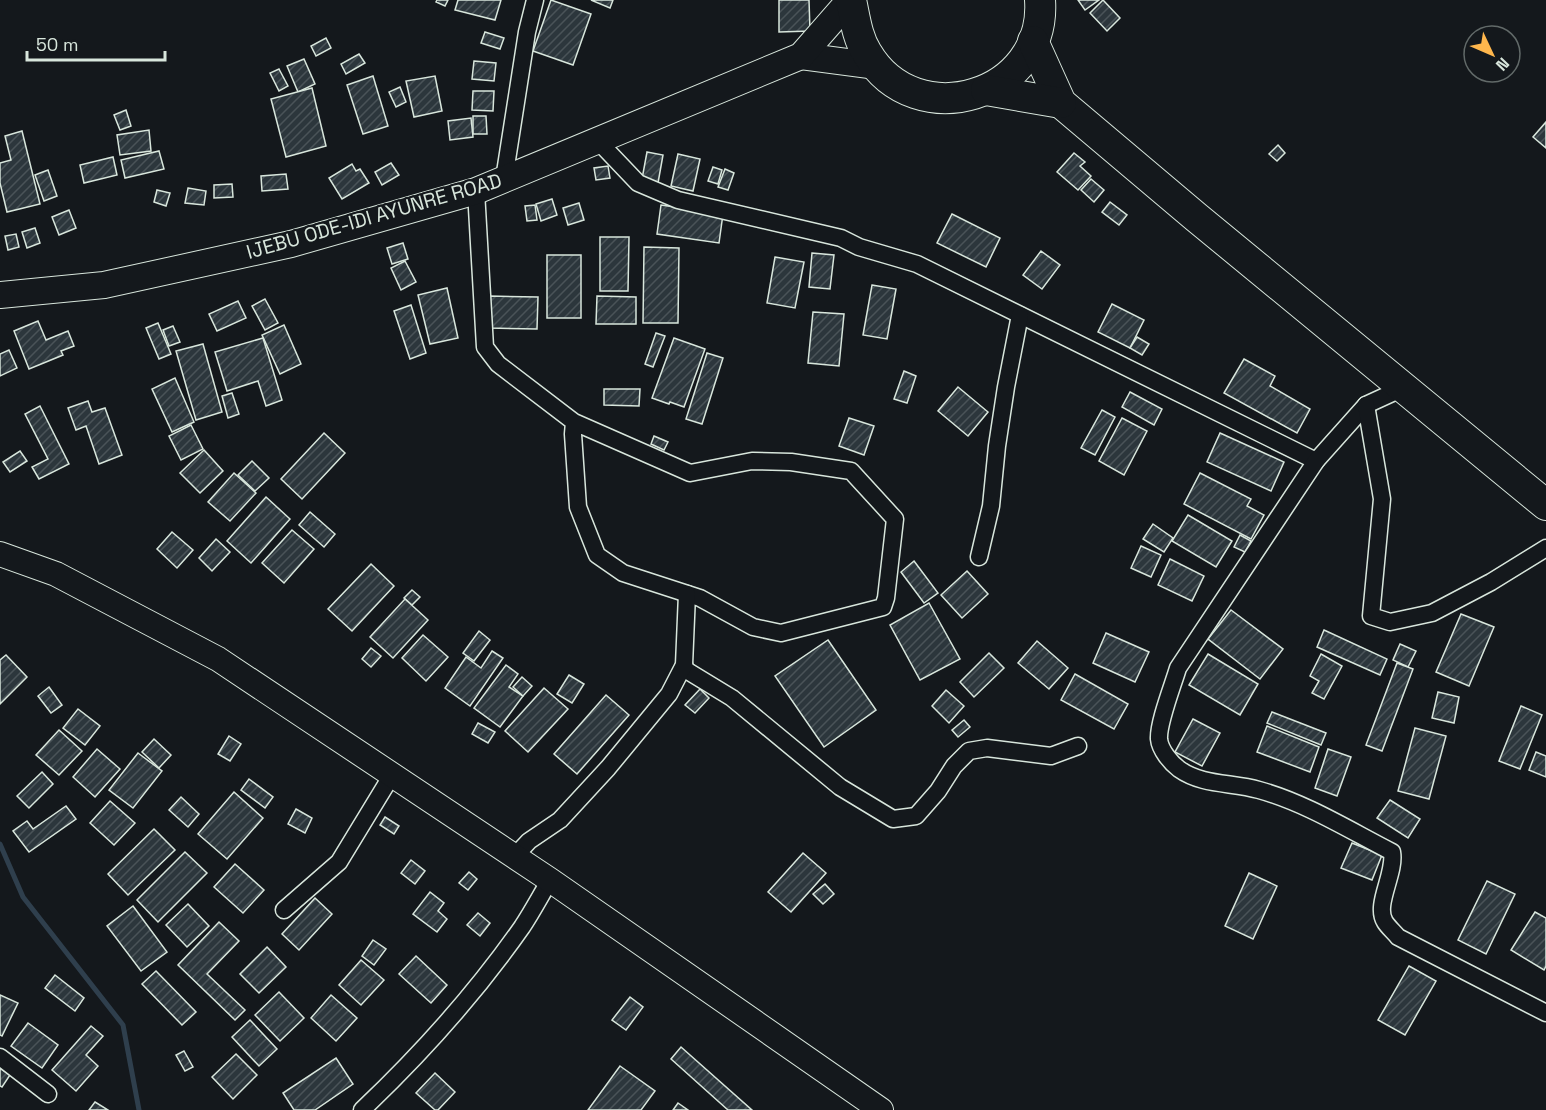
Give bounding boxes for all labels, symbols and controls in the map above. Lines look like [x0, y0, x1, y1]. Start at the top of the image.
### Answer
scale bar [27, 24, 165, 62]
north arrow [1462, 24, 1522, 84]
text: 50 m [36, 33, 78, 56]
text: N [1491, 53, 1514, 75]
street label: IJEBU ODE-IDI AYUNRE ROAD [243, 167, 505, 265]

